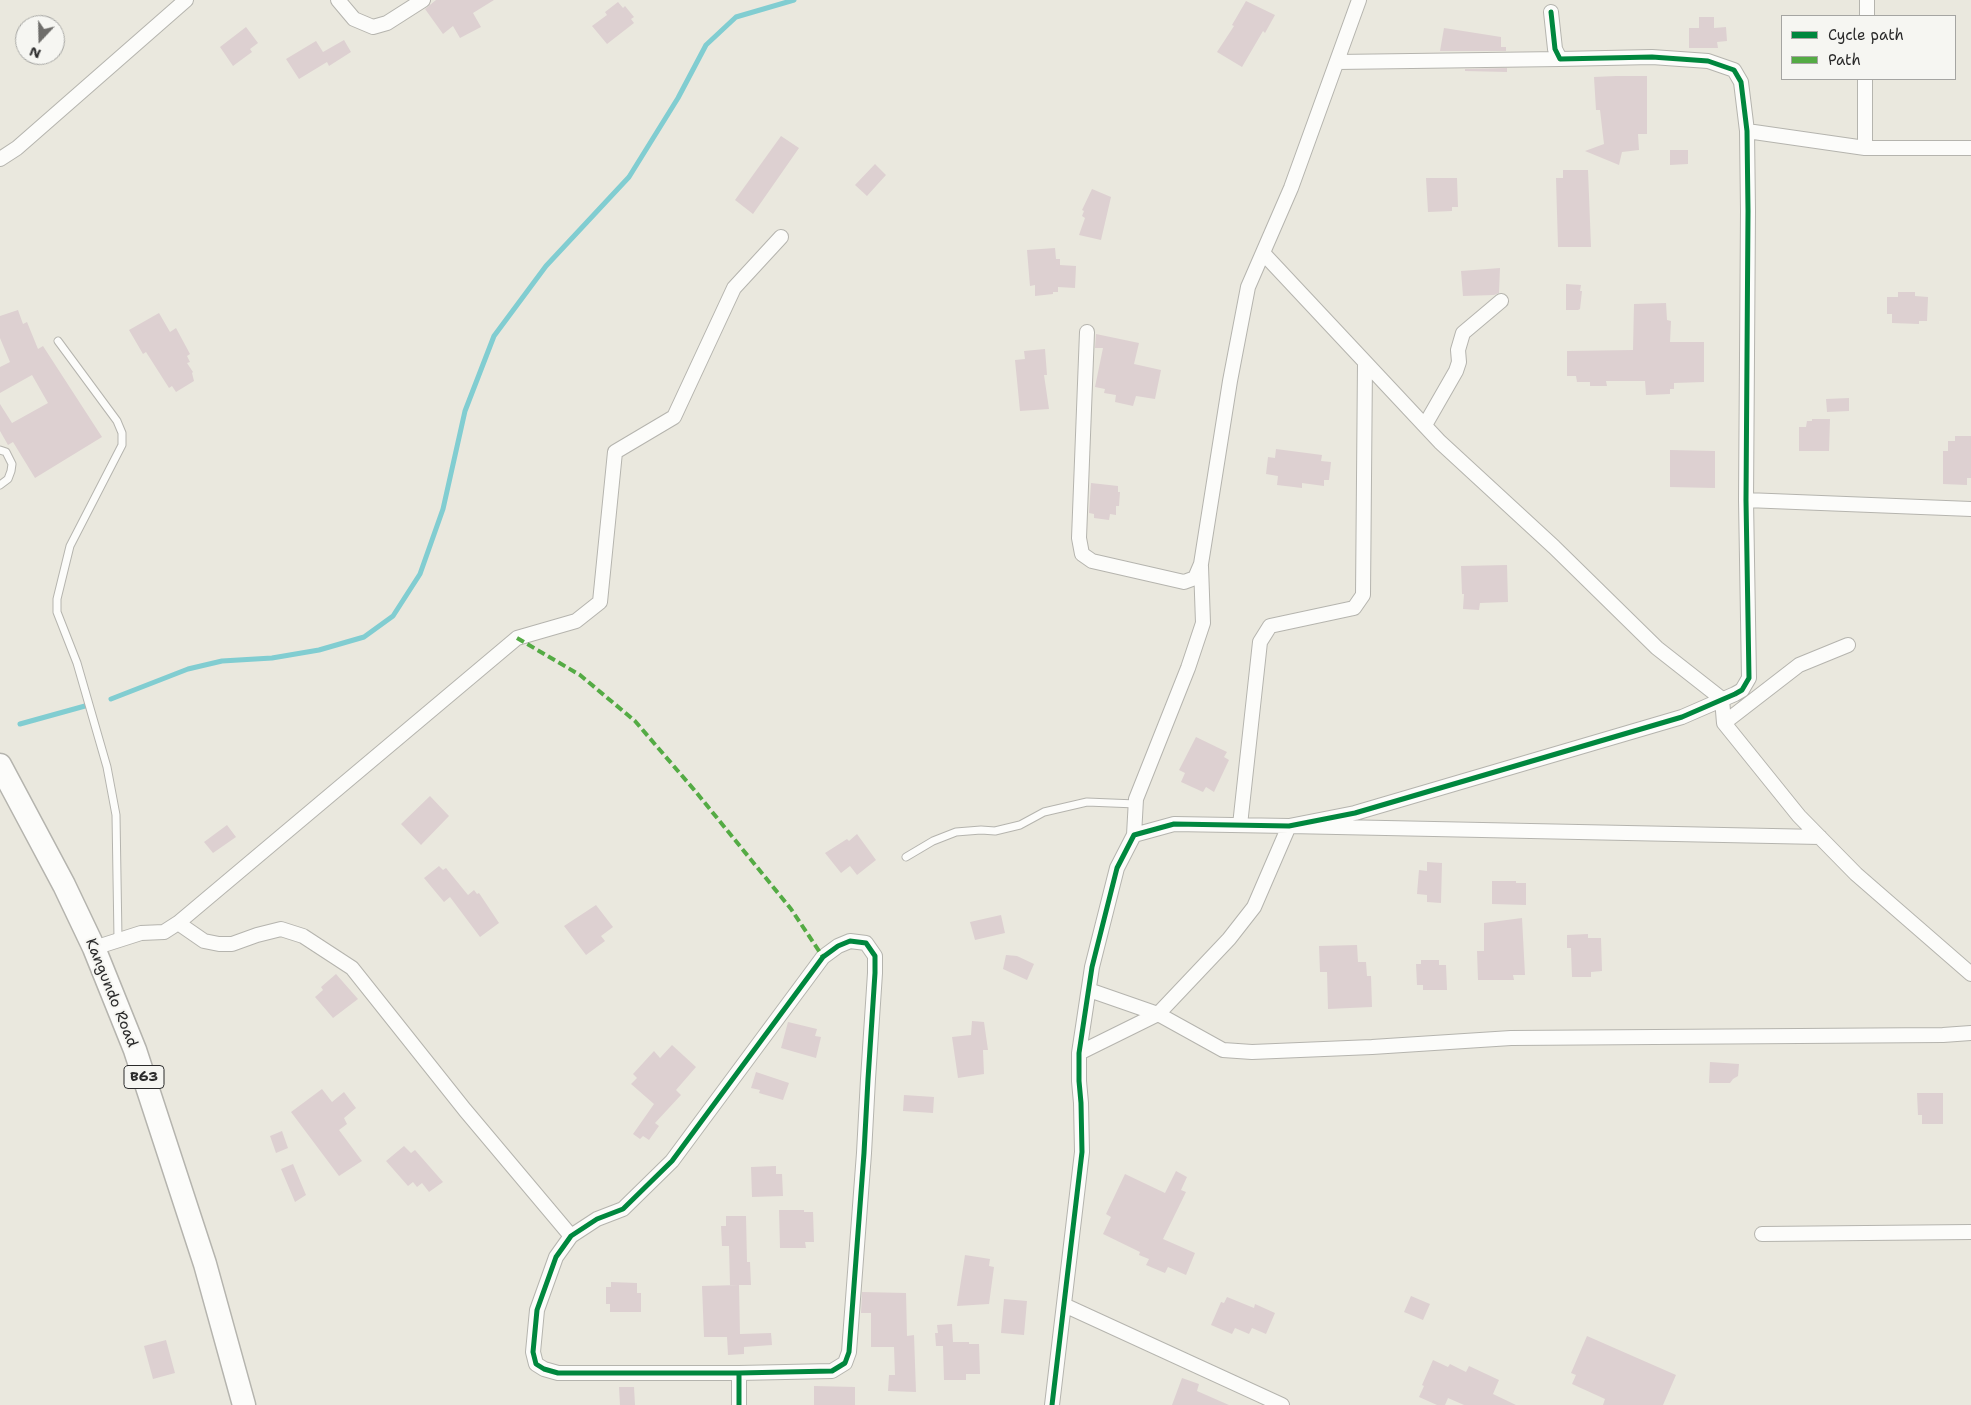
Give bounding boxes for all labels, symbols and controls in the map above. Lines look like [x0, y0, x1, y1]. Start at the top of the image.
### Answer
north arrow [15, 15, 65, 65]
legend [1781, 15, 1956, 80]
text: Cycle path [1828, 25, 1904, 45]
text: N [27, 43, 43, 63]
text: Path [1828, 50, 1861, 70]
street label: Kangundo Road [81, 936, 141, 1050]
road number: B63 [124, 1066, 164, 1088]

